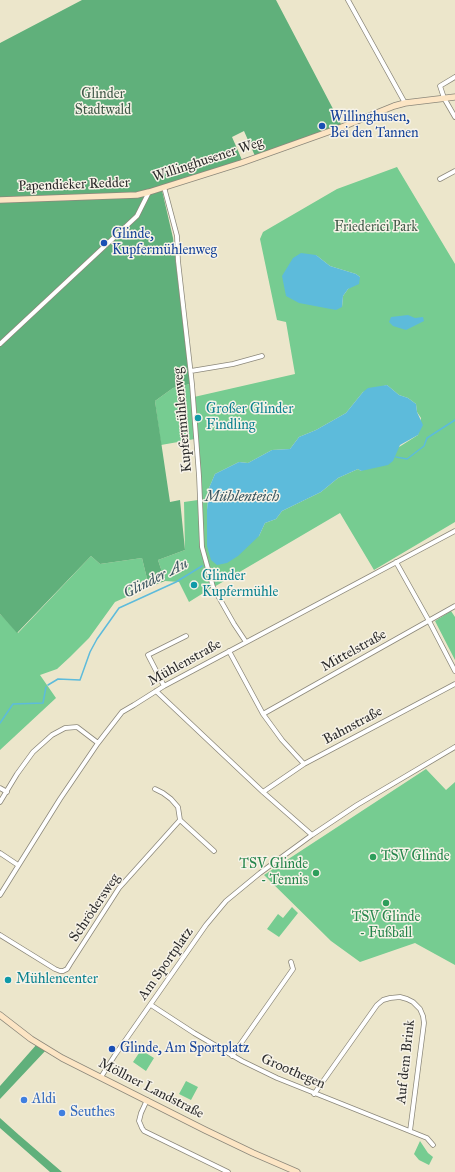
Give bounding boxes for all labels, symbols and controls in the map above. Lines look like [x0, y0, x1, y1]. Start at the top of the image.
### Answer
park label: Glinder Stadtwald [75, 87, 131, 120]
place label: Willinghusen, Bei den Tannen [330, 110, 419, 142]
marker: Willinghusen, Bei den Tannen [317, 121, 327, 131]
street label: Willinghusener Weg [150, 134, 266, 186]
street label: Papendieker Redder [18, 175, 130, 195]
park label: Friederici Park [334, 220, 418, 236]
place label: Glinde, Kupfermühlenweg [112, 227, 217, 260]
marker: Glinde, Kupfermühlenweg [99, 238, 109, 248]
street label: Kupfermühlenweg [170, 367, 196, 473]
place label: Großer Glinder Findling [206, 402, 293, 434]
marker: Großer Glinder Findling [193, 413, 203, 423]
water label: Mühlenteich [205, 488, 279, 506]
water label: Glinder Au [121, 555, 191, 603]
place label: Glinder Kupfermühle [202, 569, 278, 602]
marker: Glinder Kupfermühle [189, 580, 199, 590]
street label: Mittelstraße [318, 626, 390, 676]
street label: Mühlenstraße [146, 636, 224, 690]
street label: Bahnstraße [320, 703, 386, 749]
place label: TSV Glinde [381, 849, 450, 865]
marker: TSV Glinde [368, 852, 378, 862]
place label: TSV Glinde - Tennis [239, 857, 308, 890]
marker: TSV Glinde - Tennis [311, 868, 321, 878]
street label: Schrödersweg [66, 871, 124, 945]
marker: TSV Glinde - Fußball [381, 898, 391, 908]
place label: TSV Glinde - Fußball [352, 910, 420, 942]
street label: Am Sportplatz [135, 925, 197, 1003]
place label: Mühlencenter [16, 972, 98, 988]
marker: Mühlencenter [3, 975, 13, 985]
street label: Auf dem Brink [393, 1019, 419, 1105]
place label: Glinde, Am Sportplatz [120, 1041, 250, 1057]
marker: Glinde, Am Sportplatz [107, 1044, 117, 1054]
street label: Groothegen [258, 1051, 328, 1093]
street label: Möllner Landstraße [96, 1055, 206, 1123]
place label: Aldi [32, 1092, 56, 1108]
marker: Aldi [19, 1095, 29, 1105]
place label: Seuthes [70, 1105, 115, 1121]
marker: Seuthes [57, 1108, 67, 1118]

